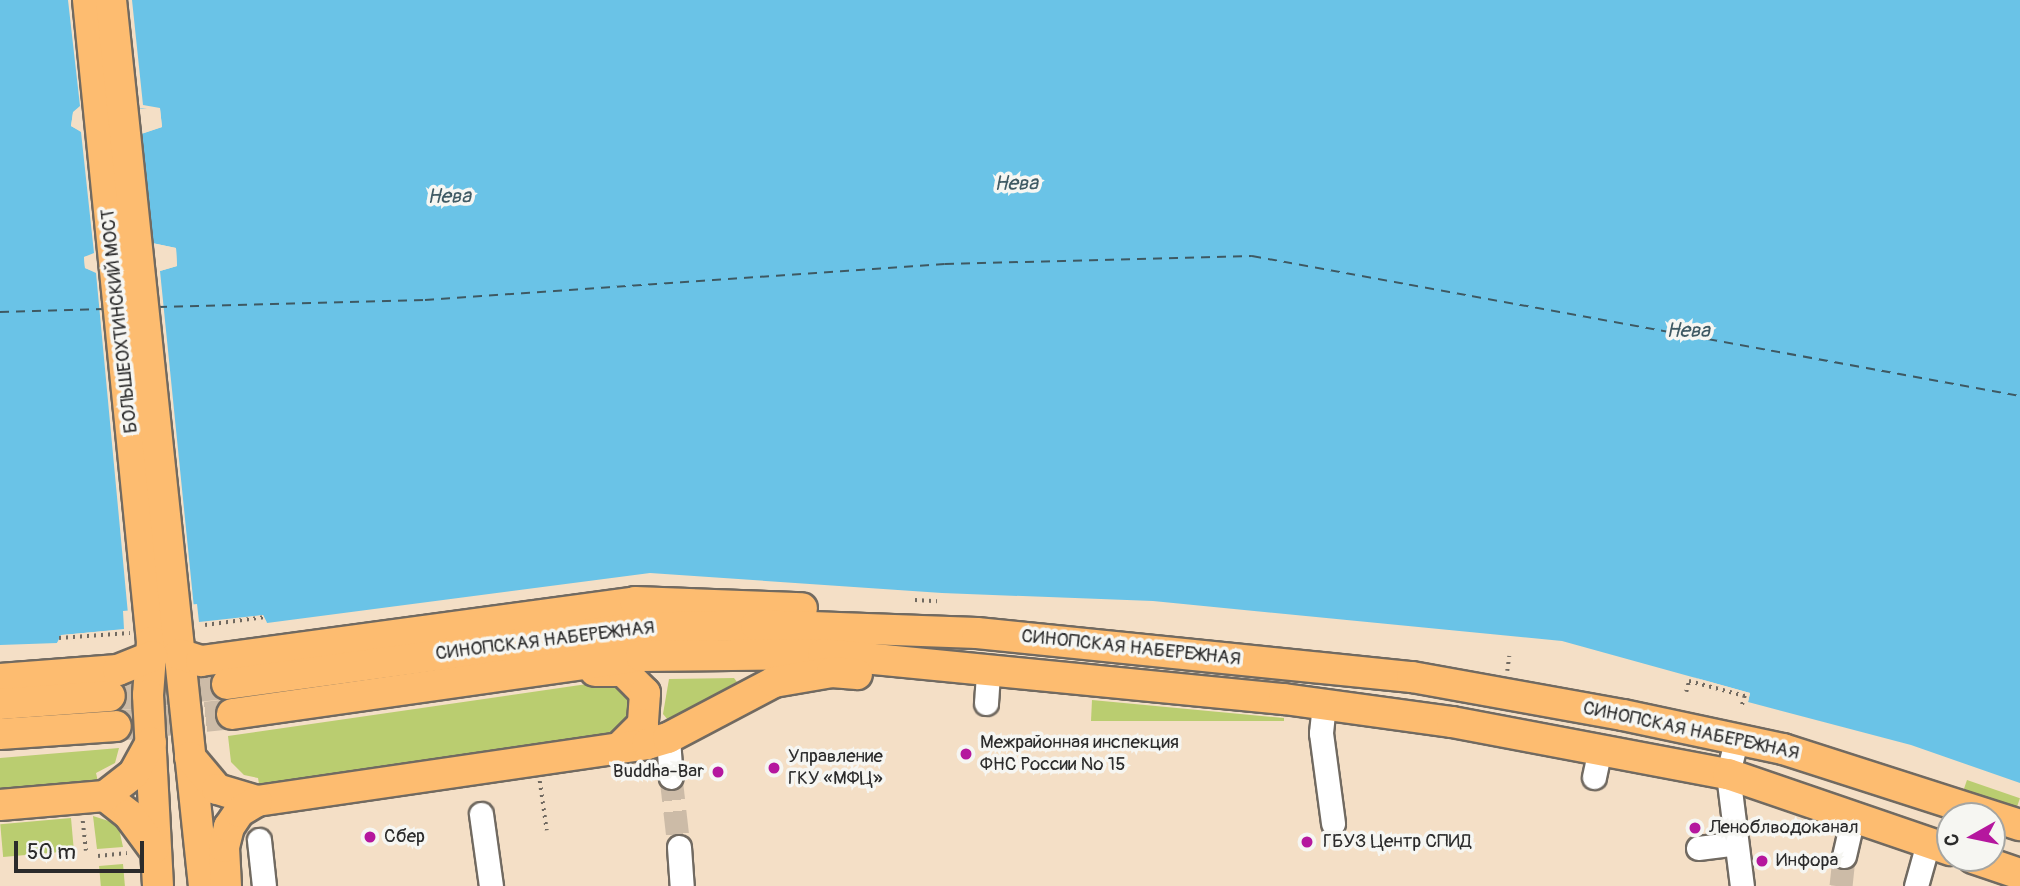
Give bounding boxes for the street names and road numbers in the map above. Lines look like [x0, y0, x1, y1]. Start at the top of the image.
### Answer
street label: БОЛЬШЕОХТИНСКИЙ МОСТ [97, 208, 143, 434]
street label: СИНОПСКАЯ НАБЕРЕЖНАЯ [434, 616, 656, 666]
street label: СИНОПСКАЯ НАБЕРЕЖНАЯ [1020, 625, 1242, 671]
street label: СИНОПСКАЯ НАБЕРЕЖНАЯ [1581, 697, 1801, 765]

